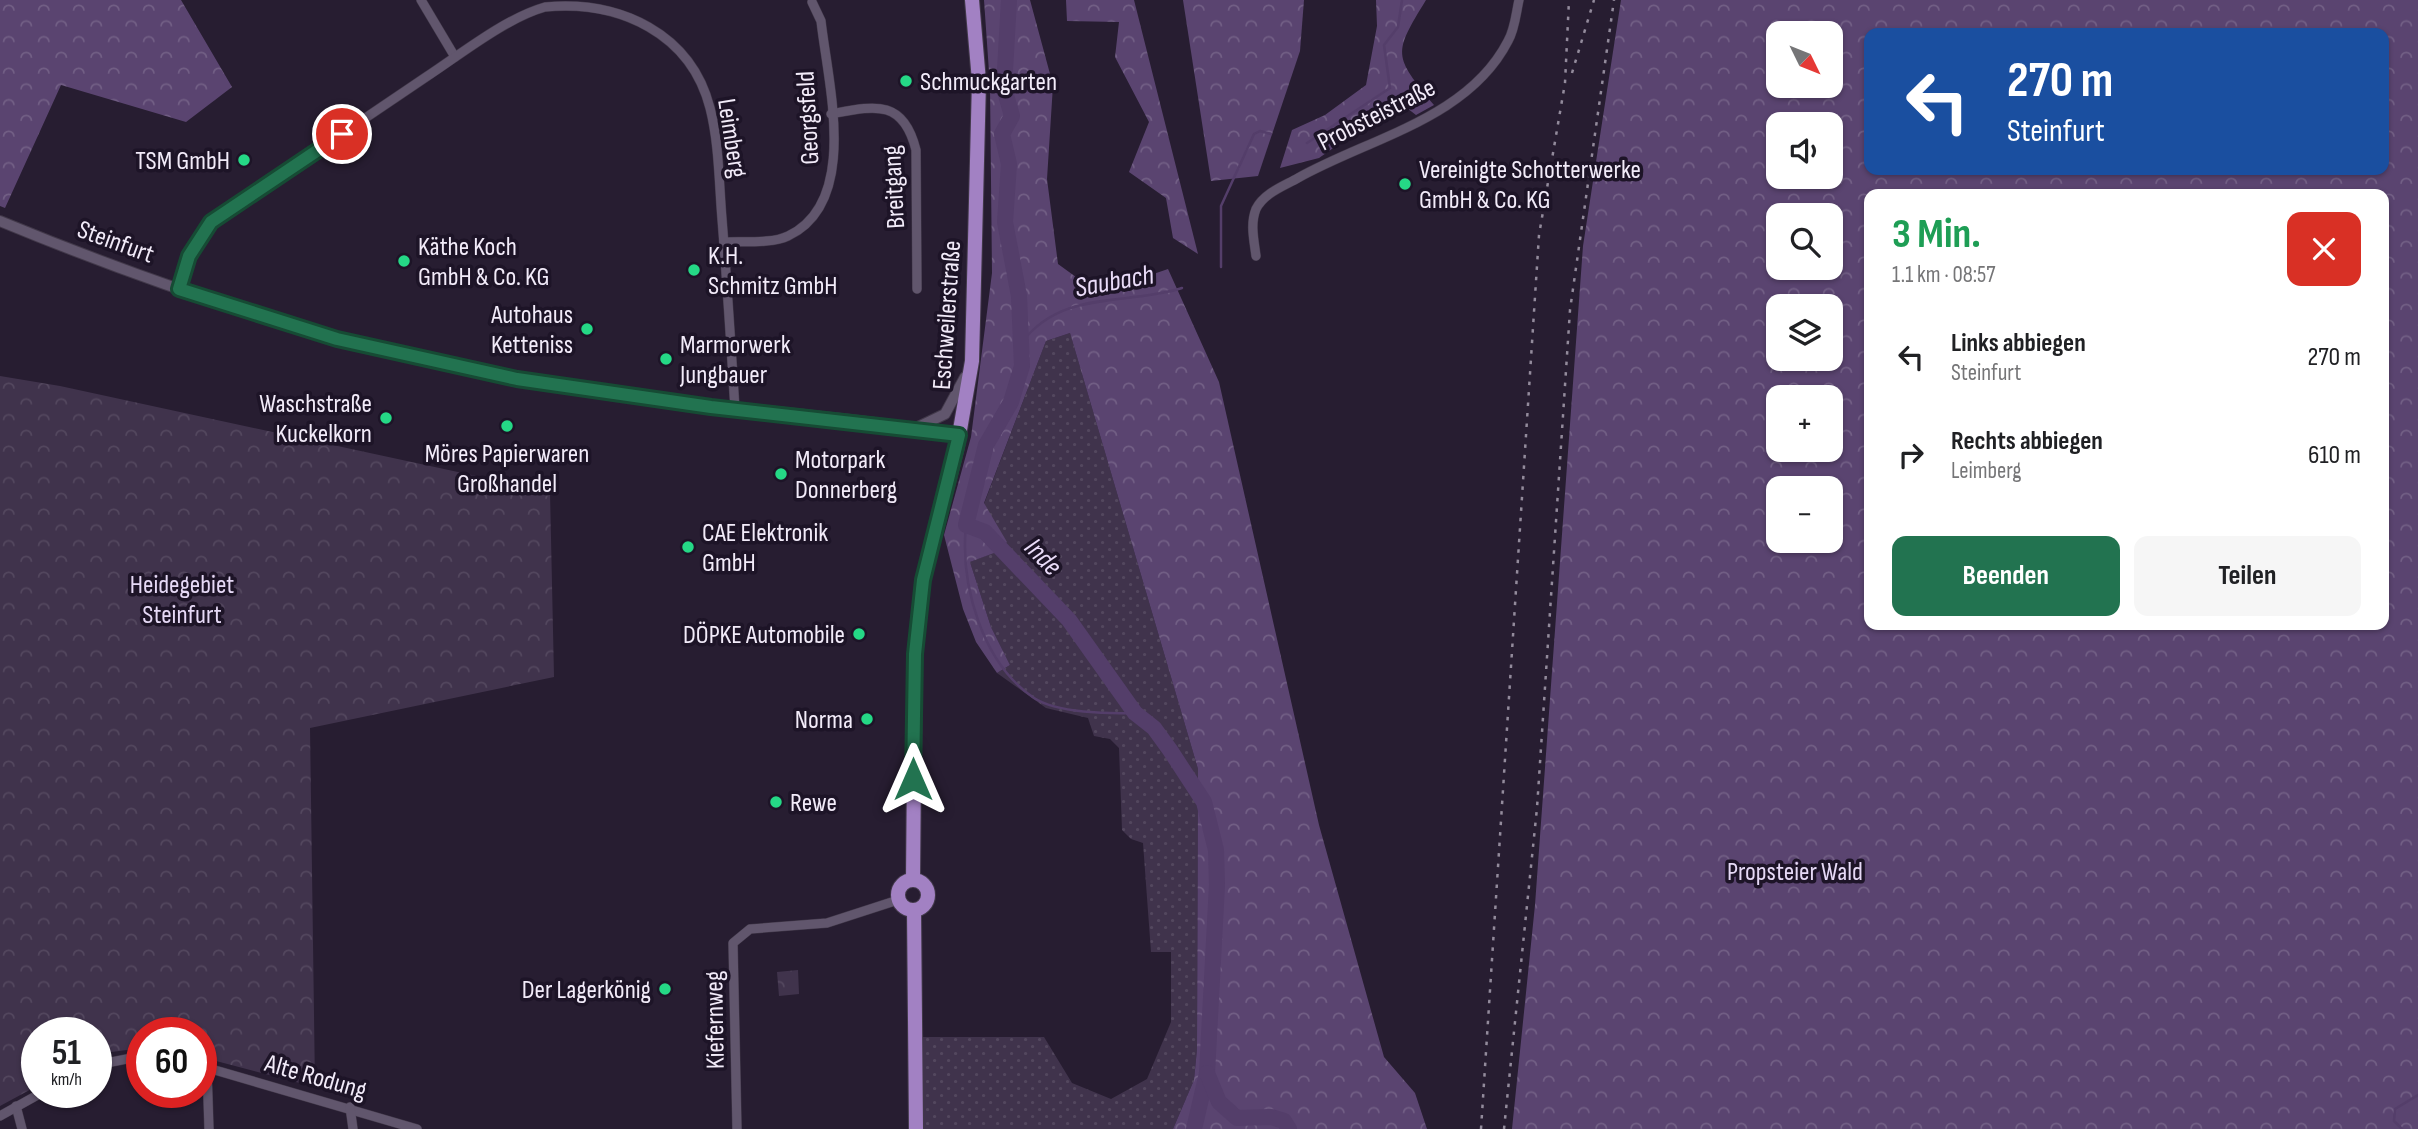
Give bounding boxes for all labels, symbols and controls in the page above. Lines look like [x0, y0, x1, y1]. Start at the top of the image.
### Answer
north arrow [1766, 21, 1843, 98]
map controls [1766, 21, 1843, 553]
text: 270 m [2007, 52, 2113, 111]
icon: left [1892, 56, 1983, 147]
place label: Schmuckgarten [920, 67, 1057, 98]
street label: Georgsfeld [791, 70, 826, 166]
marker: Schmuckgarten [898, 73, 914, 89]
street label: Probsteistraße [1313, 73, 1441, 158]
street label: Leimberg [710, 96, 753, 180]
pin [312, 104, 372, 164]
button: sound [1766, 112, 1843, 189]
text: Steinfurt [2007, 112, 2105, 151]
icon: arrive [323, 115, 361, 153]
street label: Breitgang [877, 144, 912, 229]
place label: TSM GmbH [135, 146, 230, 177]
marker: TSM GmbH [236, 152, 252, 168]
place label: Vereinigte Schotterwerke GmbH & Co. KG [1419, 155, 1641, 216]
marker: Vereinigte Schotterwerke GmbH & Co. KG [1397, 176, 1413, 192]
button: search [1766, 203, 1843, 280]
text: 3 Min. [1892, 209, 1981, 260]
button: close [2287, 212, 2361, 286]
street label: Steinfurt [73, 214, 158, 271]
place label: Käthe Koch GmbH & Co. KG [418, 232, 550, 293]
street label: Eschweilerstraße [927, 240, 968, 391]
place label: K.H. Schmitz GmbH [708, 241, 837, 302]
marker: Käthe Koch GmbH & Co. KG [396, 253, 412, 269]
water label: Saubach [1072, 258, 1157, 305]
text: 1.1 km · 08:57 [1892, 261, 1995, 289]
marker: K.H. Schmitz GmbH [686, 262, 702, 278]
button: layers [1766, 294, 1843, 371]
place label: Autohaus Ketteniss [490, 300, 573, 361]
marker: Autohaus Ketteniss [579, 321, 595, 337]
text: Links abbiegen [1951, 328, 2086, 359]
place label: Marmorwerk Jungbauer [679, 330, 791, 391]
icon: left [1892, 338, 1930, 376]
text: 270 m [2308, 342, 2361, 373]
marker: Marmorwerk Jungbauer [658, 351, 674, 367]
text: Steinfurt [1951, 359, 2021, 387]
button: + [1766, 385, 1843, 462]
place label: Waschstraße Kuckelkorn [259, 389, 372, 450]
marker: Waschstraße Kuckelkorn [378, 410, 394, 426]
marker: Möres Papierwaren Großhandel [499, 418, 515, 434]
text: Rechts abbiegen [1951, 426, 2103, 457]
icon: right [1892, 436, 1930, 474]
place label: Möres Papierwaren Großhandel [425, 439, 589, 500]
text: 610 m [2308, 440, 2361, 471]
place label: Motorpark Donnerberg [795, 445, 897, 506]
text: Leimberg [1951, 457, 2022, 485]
marker: Motorpark Donnerberg [773, 466, 789, 482]
button: − [1766, 476, 1843, 553]
place label: CAE Elektronik GmbH [702, 518, 828, 579]
water label: Inde [1017, 531, 1069, 583]
button: Beenden [1892, 536, 2120, 616]
button: Teilen [2134, 536, 2361, 616]
marker: CAE Elektronik GmbH [680, 539, 696, 555]
park label: Heidegebiet Steinfurt [130, 570, 234, 631]
place label: DÖPKE Automobile [683, 620, 845, 651]
marker: DÖPKE Automobile [851, 626, 867, 642]
place label: Norma [795, 705, 853, 736]
marker: Norma [859, 711, 875, 727]
position arrow [876, 742, 950, 816]
place label: Rewe [790, 788, 837, 819]
marker: Rewe [768, 794, 784, 810]
park label: Propsteier Wald [1727, 857, 1863, 888]
street label: Kiefernweg [699, 970, 732, 1069]
place label: Der Lagerkönig [522, 975, 651, 1006]
marker: Der Lagerkönig [657, 981, 673, 997]
speed limit sign: 60 [126, 1017, 217, 1108]
text: 51 [52, 1032, 81, 1075]
street label: Alte Rodung [260, 1048, 370, 1107]
text: km/h [51, 1069, 82, 1090]

